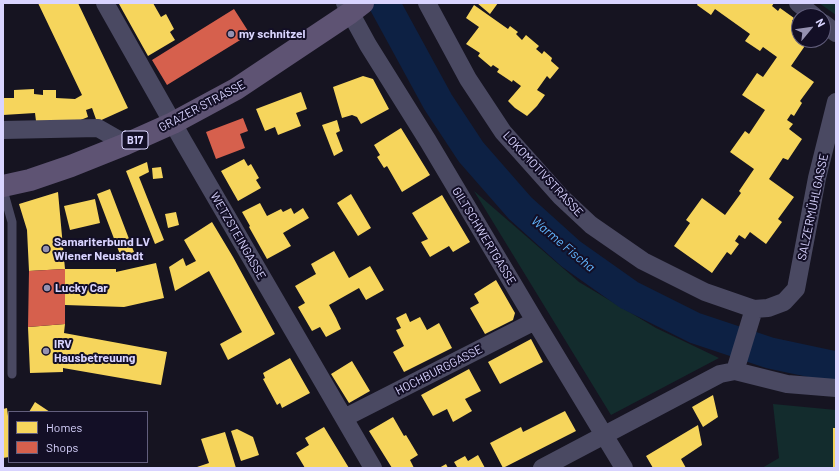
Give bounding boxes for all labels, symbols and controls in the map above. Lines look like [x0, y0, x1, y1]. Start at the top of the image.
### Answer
north arrow [791, 8, 831, 48]
text: N [814, 16, 829, 29]
place label: my schnitzel [239, 27, 305, 41]
marker: my schnitzel [226, 29, 236, 39]
street label: GRAZER STRASSE [156, 77, 248, 135]
street label: LOKOMOTIVSTRASSE [500, 128, 586, 220]
road number: B17 [122, 131, 148, 149]
street label: SALZERMÜHLGASSE [795, 152, 831, 262]
street label: GILTSCHWERTGASSE [449, 184, 519, 288]
street label: WETZSTEINGASSE [207, 190, 269, 282]
water label: Warme Fischa [528, 213, 598, 275]
place label: Samariterbund LV Wiener Neustadt [54, 235, 150, 263]
marker: Samariterbund LV Wiener Neustadt [41, 244, 51, 254]
place label: Lucky Car [55, 281, 108, 295]
marker: Lucky Car [42, 283, 52, 293]
place label: IRV Hausbetreuung [54, 337, 135, 365]
street label: HOCHBURGGASSE [393, 342, 485, 398]
marker: IRV Hausbetreuung [41, 346, 51, 356]
legend [8, 411, 148, 463]
text: Homes [46, 420, 82, 434]
text: Shops [46, 440, 78, 454]

